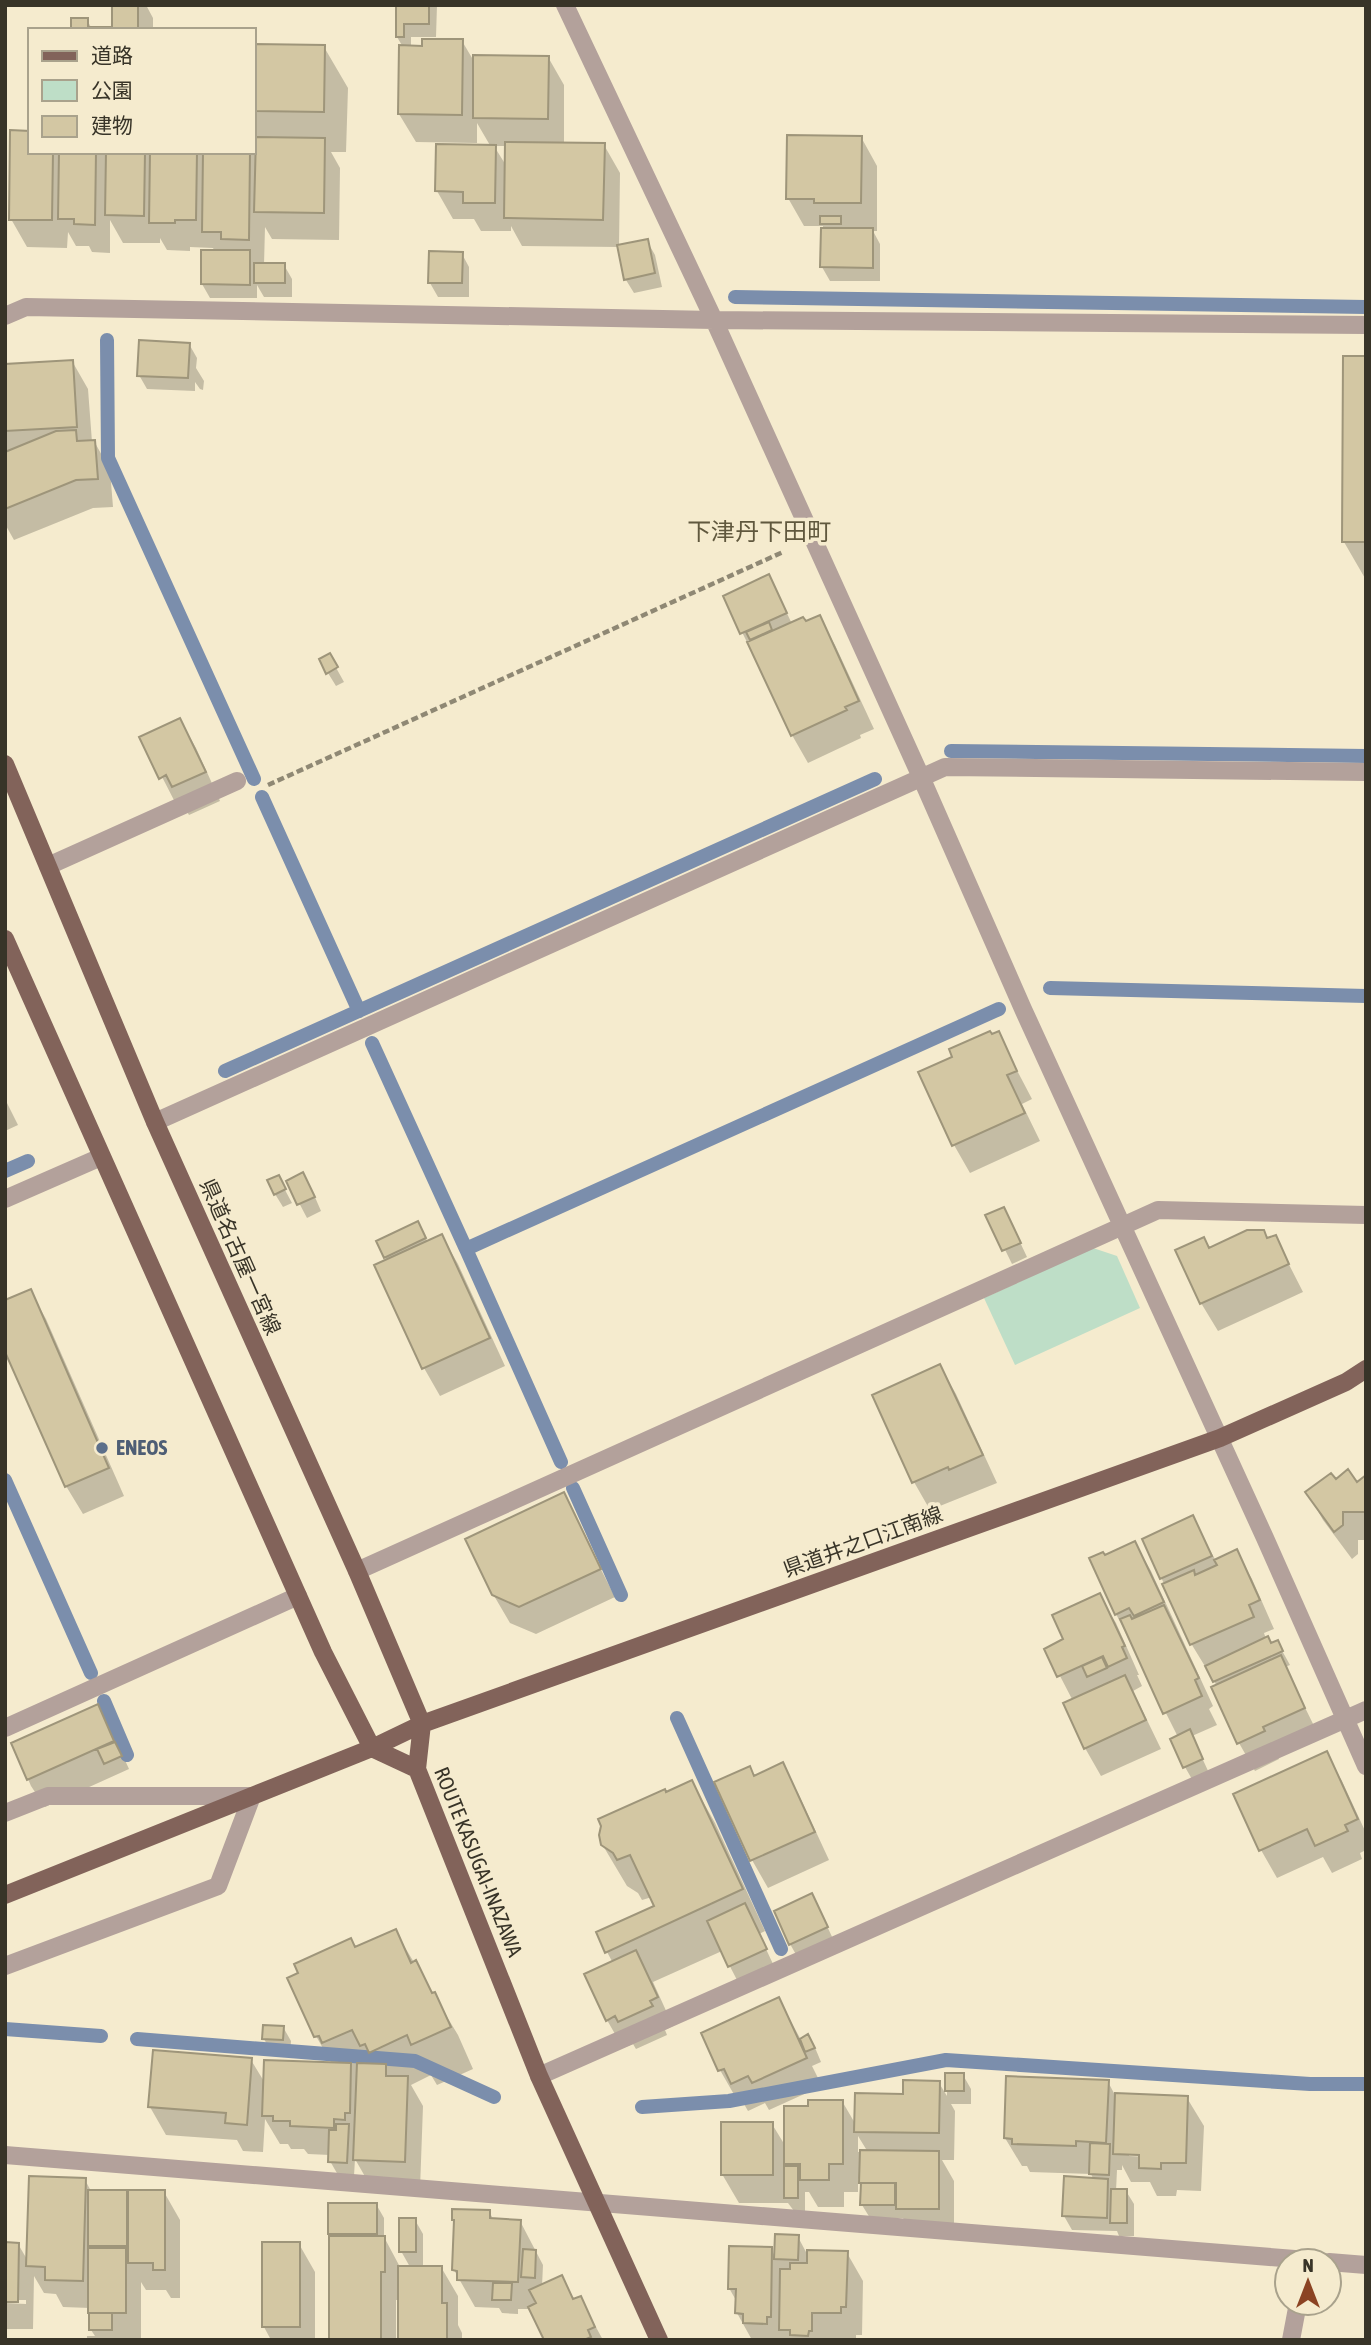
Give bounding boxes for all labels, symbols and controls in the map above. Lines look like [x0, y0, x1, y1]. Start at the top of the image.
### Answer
legend [28, 28, 256, 154]
text: 道路 [91, 43, 133, 67]
text: 公園 [91, 78, 133, 102]
text: 建物 [91, 113, 133, 137]
district label: 下津丹下田町 [687, 518, 831, 545]
street label: 県道名古屋一宮線 [196, 1175, 286, 1338]
place label: ENEOS [116, 1435, 168, 1459]
marker: ENEOS [94, 1440, 110, 1456]
street label: 県道井之口江南線 [780, 1501, 946, 1581]
street label: ROUTE KASUGAI-INAZAWA [430, 1763, 528, 1961]
north arrow [1273, 2247, 1343, 2317]
text: N [1302, 2254, 1314, 2276]

